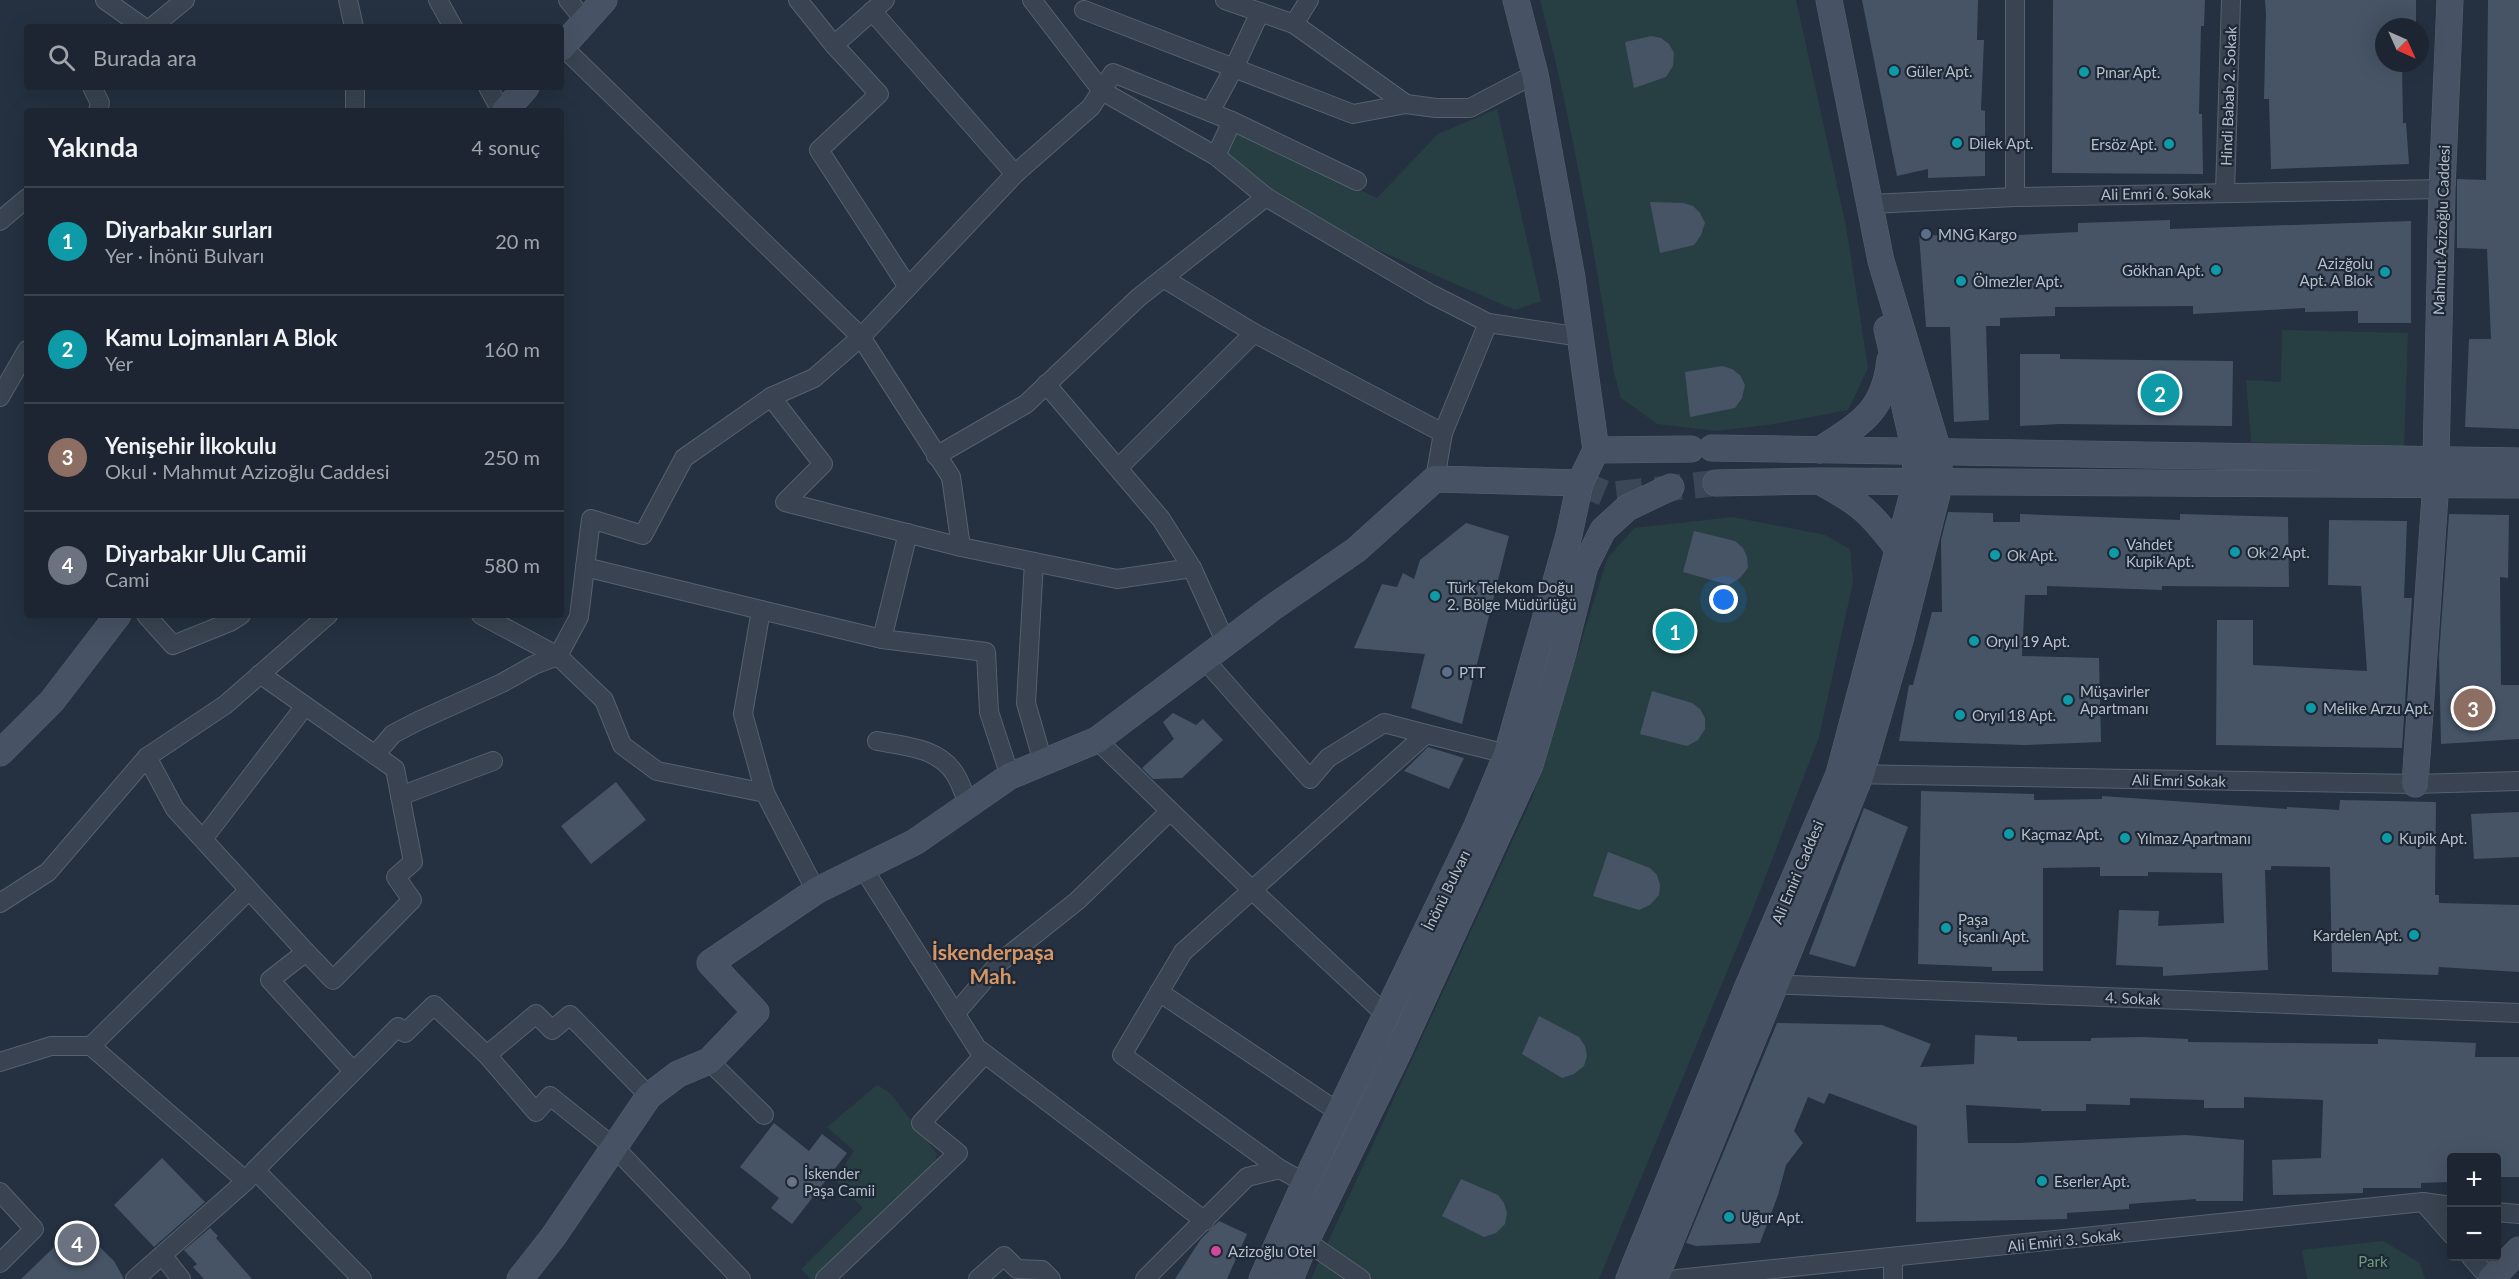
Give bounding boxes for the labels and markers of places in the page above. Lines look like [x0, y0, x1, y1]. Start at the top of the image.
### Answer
place label: Güler Apt. [1906, 62, 1973, 80]
place label: Pınar Apt. [2096, 63, 2160, 81]
marker: Güler Apt. [1887, 64, 1901, 78]
marker: Pınar Apt. [2077, 65, 2091, 79]
place label: Dilek Apt. [1969, 134, 2034, 152]
place label: Ersöz Apt. [2091, 135, 2157, 153]
marker: Dilek Apt. [1950, 136, 1964, 150]
marker: Ersöz Apt. [2162, 137, 2176, 151]
place label: MNG Kargo [1938, 225, 2017, 243]
marker: MNG Kargo [1919, 227, 1933, 241]
place label: Azizğolu Apt. A Blok [2300, 254, 2373, 289]
place label: Gökhan Apt. [2122, 261, 2204, 279]
marker: Gökhan Apt. [2209, 263, 2223, 277]
marker: Azizğolu Apt. A Blok [2378, 265, 2392, 279]
place label: Ölmezler Apt. [1973, 272, 2063, 290]
marker: Ölmezler Apt. [1954, 274, 1968, 288]
pin: 2 [2140, 370, 2180, 416]
place label: Vahdet Kupik Apt. [2126, 535, 2194, 570]
place label: Ok 2 Apt. [2247, 543, 2310, 561]
marker: Ok 2 Apt. [2228, 545, 2242, 559]
place label: Ok Apt. [2007, 546, 2057, 564]
marker: Vahdet Kupik Apt. [2107, 546, 2121, 560]
marker: Ok Apt. [1988, 548, 2002, 562]
place label: Türk Telekom Doğu 2. Bölge Müdürlüğü [1447, 578, 1577, 613]
marker: Türk Telekom Doğu 2. Bölge Müdürlüğü [1428, 589, 1442, 603]
pin: 1 [1656, 608, 1694, 654]
place label: Oryıl 19 Apt. [1986, 632, 2070, 650]
marker: Oryıl 19 Apt. [1967, 634, 1981, 648]
place label: PTT [1459, 663, 1486, 681]
marker: PTT [1440, 665, 1454, 679]
place label: Müşavirler Apartmanı [2080, 682, 2150, 717]
pin: 3 [2454, 686, 2492, 730]
marker: Müşavirler Apartmanı [2061, 693, 2075, 707]
place label: Melike Arzu Apt. [2323, 699, 2432, 717]
marker: Melike Arzu Apt. [2304, 701, 2318, 715]
place label: Oryıl 18 Apt. [1972, 706, 2056, 724]
marker: Oryıl 18 Apt. [1953, 708, 1967, 722]
place label: Kaçmaz Apt. [2021, 825, 2103, 843]
marker: Kaçmaz Apt. [2002, 827, 2016, 841]
place label: Yılmaz Apartmanı [2137, 829, 2251, 847]
place label: Kupik Apt. [2399, 829, 2467, 847]
marker: Yılmaz Apartmanı [2118, 831, 2132, 845]
marker: Kupik Apt. [2380, 831, 2394, 845]
place label: Paşa İşcanlı Apt. [1958, 910, 2029, 945]
marker: Paşa İşcanlı Apt. [1939, 921, 1953, 935]
place label: Kardelen Apt. [2313, 926, 2402, 944]
marker: Kardelen Apt. [2407, 928, 2421, 942]
place label: İskender Paşa Camii [804, 1164, 875, 1199]
place label: Eserler Apt. [2054, 1172, 2130, 1190]
marker: Eserler Apt. [2035, 1174, 2049, 1188]
marker: İskender Paşa Camii [785, 1175, 799, 1189]
place label: Uğur Apt. [1741, 1208, 1804, 1226]
marker: Uğur Apt. [1722, 1210, 1736, 1224]
pin: 4 [58, 1220, 97, 1266]
place label: Azizoğlu Otel [1228, 1242, 1316, 1260]
marker: Azizoğlu Otel [1209, 1244, 1223, 1258]

